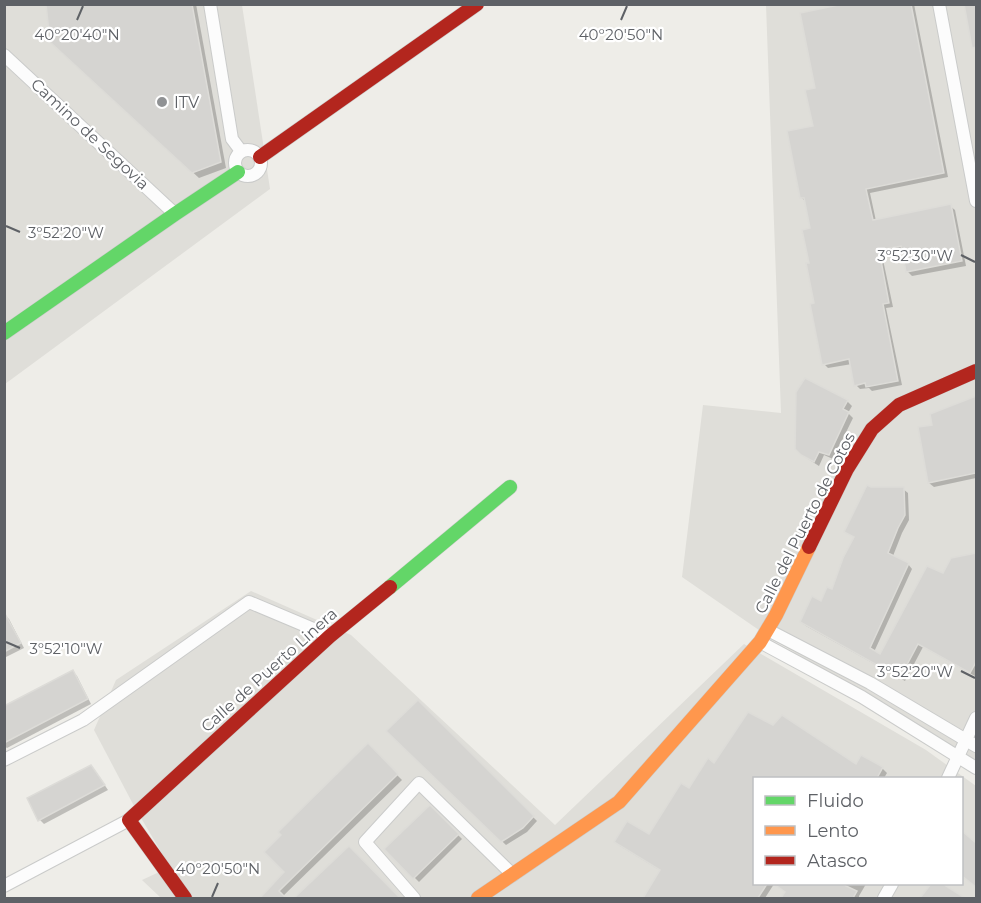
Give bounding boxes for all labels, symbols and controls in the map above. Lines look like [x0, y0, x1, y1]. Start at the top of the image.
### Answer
text: 40°20'40"N [34, 25, 120, 44]
text: 40°20'50"N [579, 25, 663, 44]
street label: Camino de Segovia [27, 74, 153, 194]
place label: ITV [174, 93, 200, 112]
marker: ITV [155, 95, 169, 109]
text: 3°52'20"W [28, 223, 104, 242]
text: 3°52'30"W [877, 246, 953, 265]
street label: Calle del Puerto de Cotos [751, 429, 859, 617]
street label: Calle de Puerto Linera [197, 604, 341, 736]
text: 3°52'10"W [29, 639, 103, 658]
text: 3°52'20"W [877, 662, 953, 681]
legend [753, 777, 963, 885]
text: Fluido [807, 790, 864, 812]
text: Lento [807, 820, 859, 842]
text: Atasco [807, 850, 867, 872]
text: 40°20'50"N [176, 859, 260, 878]

